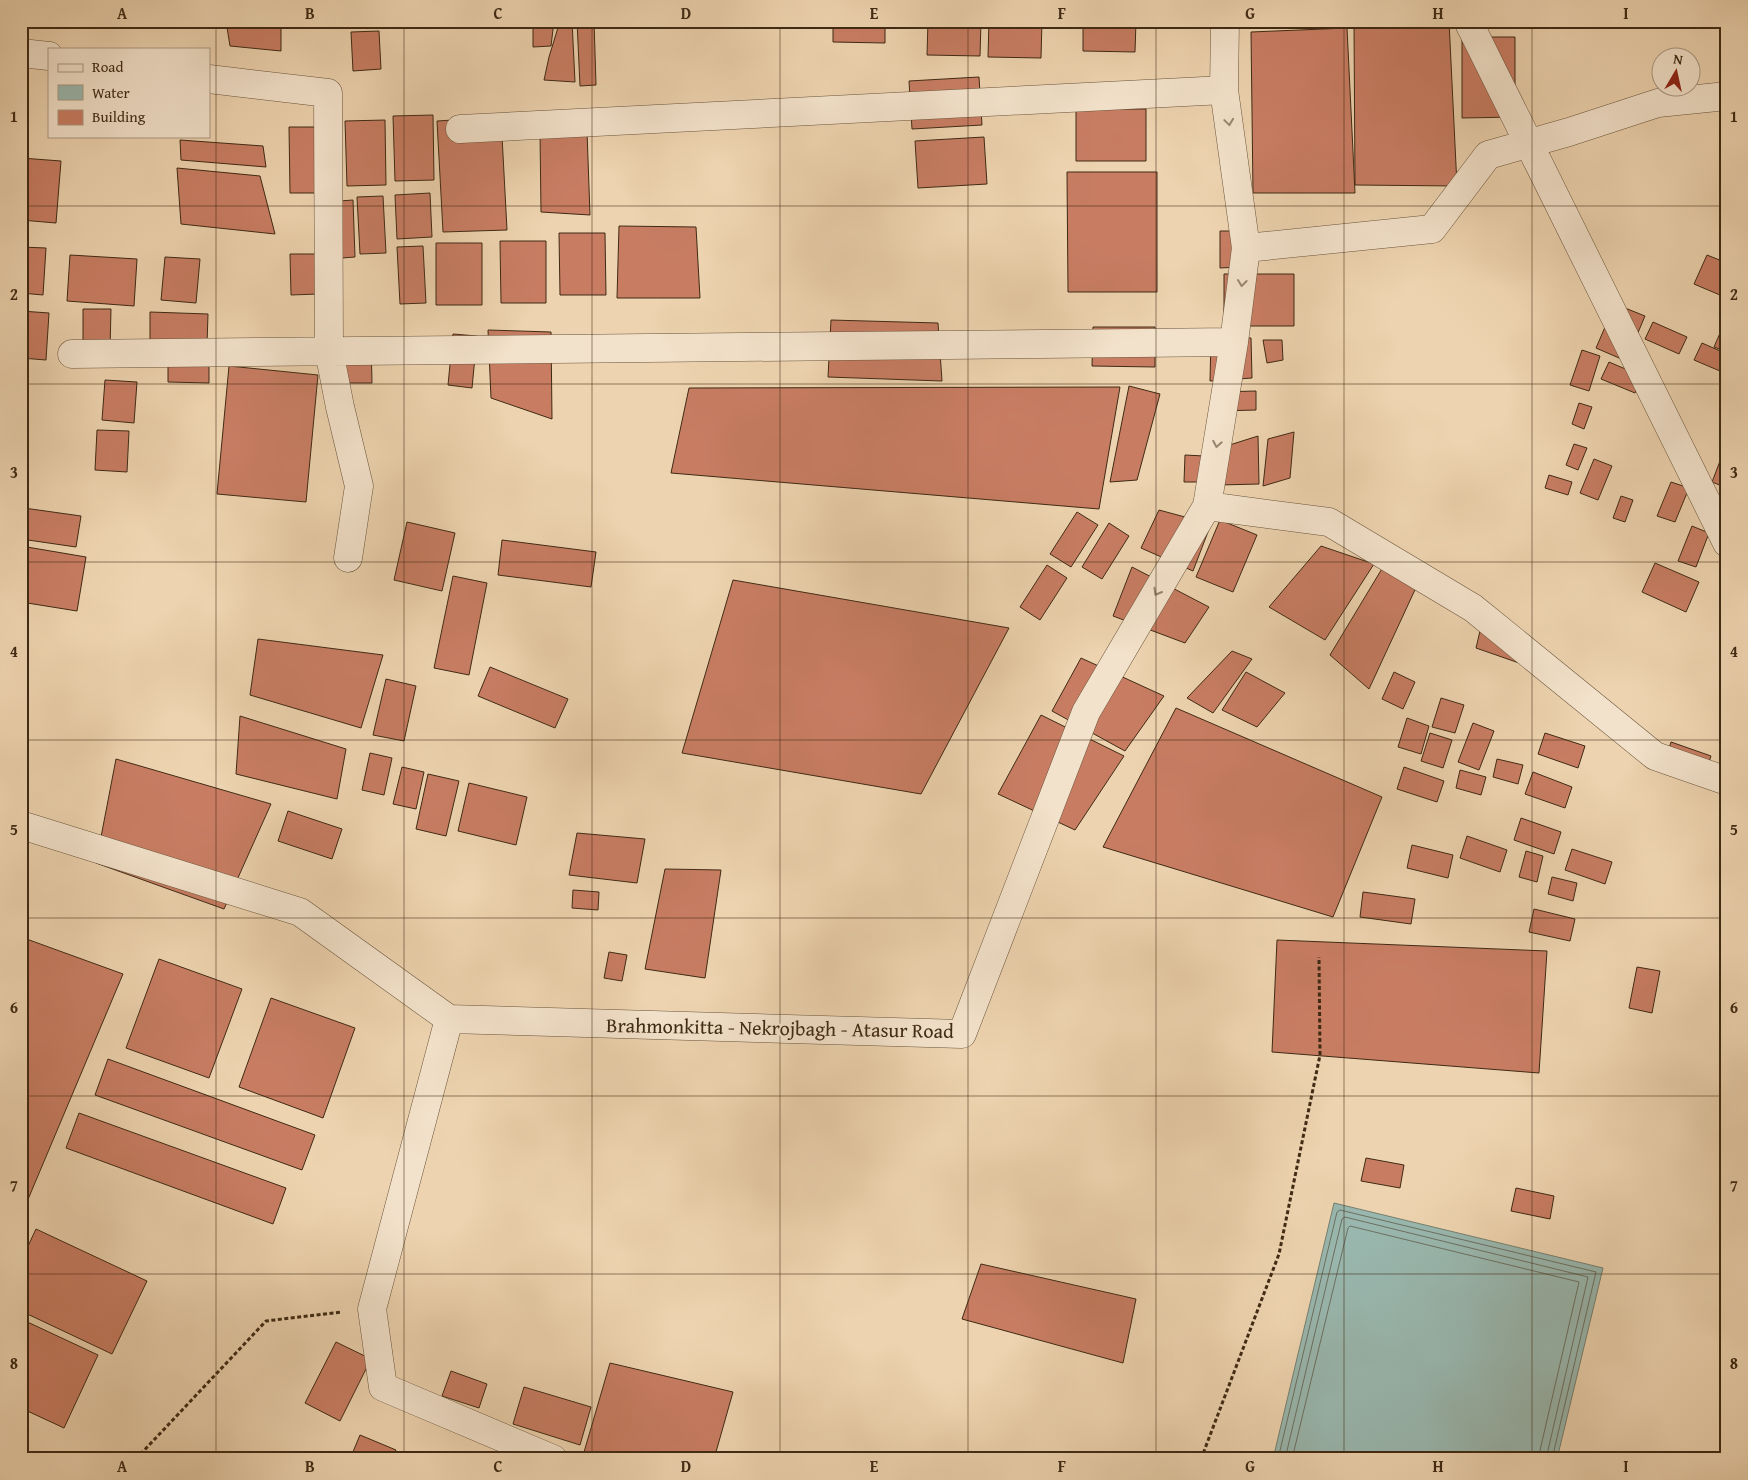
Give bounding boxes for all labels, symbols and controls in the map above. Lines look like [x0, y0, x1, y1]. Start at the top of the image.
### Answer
text: A [117, 1, 128, 25]
text: B [305, 1, 315, 25]
text: C [493, 1, 503, 25]
text: D [681, 1, 691, 25]
text: E [870, 1, 879, 25]
text: F [1058, 1, 1066, 25]
text: G [1245, 1, 1255, 25]
text: H [1432, 1, 1444, 25]
text: I [1623, 1, 1629, 25]
legend [48, 48, 210, 138]
north arrow [1650, 48, 1700, 98]
text: N [1672, 49, 1685, 70]
text: Road [92, 56, 123, 77]
text: Water [92, 82, 130, 103]
text: 1 [10, 104, 18, 128]
text: 1 [1730, 104, 1738, 128]
text: Building [92, 106, 146, 127]
one-way arrow [1223, 119, 1234, 127]
one-way arrow [1237, 279, 1248, 287]
text: 2 [10, 282, 18, 306]
text: 2 [1730, 282, 1738, 306]
one-way arrow [1213, 439, 1223, 448]
text: 3 [10, 460, 18, 484]
text: 3 [1730, 460, 1738, 484]
one-way arrow [1153, 586, 1163, 595]
text: 4 [10, 639, 18, 663]
text: 4 [1730, 639, 1738, 663]
text: 5 [10, 817, 18, 841]
text: 5 [1730, 817, 1738, 841]
text: 6 [10, 995, 18, 1019]
text: 6 [1730, 995, 1738, 1019]
street label: Brahmonkitta - Nekrojbagh - Atasur Road [606, 1010, 954, 1045]
text: 7 [10, 1173, 18, 1197]
text: 7 [1730, 1173, 1738, 1197]
text: 8 [10, 1351, 18, 1375]
text: 8 [1730, 1351, 1738, 1375]
text: A [117, 1454, 128, 1478]
text: B [305, 1454, 315, 1478]
text: C [493, 1454, 503, 1478]
text: D [681, 1454, 691, 1478]
text: E [870, 1454, 879, 1478]
text: F [1058, 1454, 1066, 1478]
text: G [1245, 1454, 1255, 1478]
text: H [1432, 1454, 1444, 1478]
text: I [1623, 1454, 1629, 1478]

